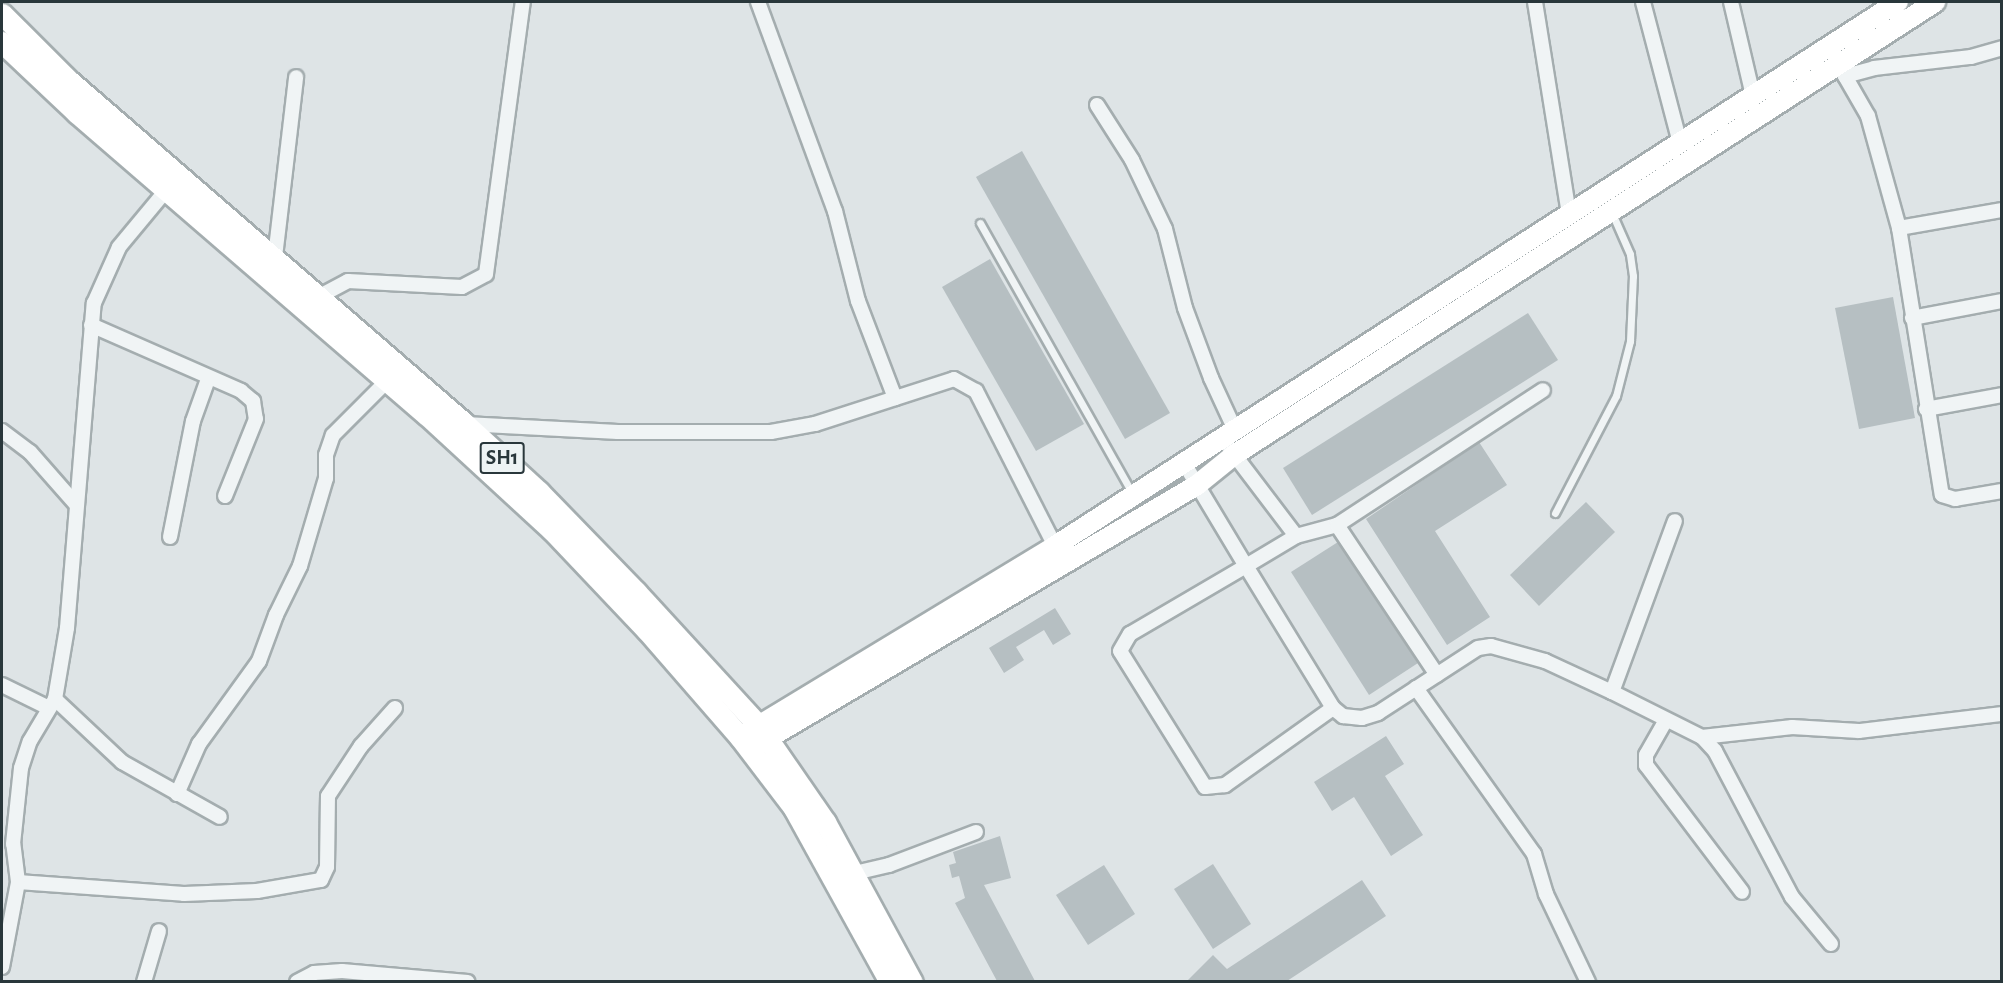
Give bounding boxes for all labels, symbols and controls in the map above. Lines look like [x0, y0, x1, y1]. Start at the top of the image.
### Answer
road number: SH1 [480, 440, 524, 476]

